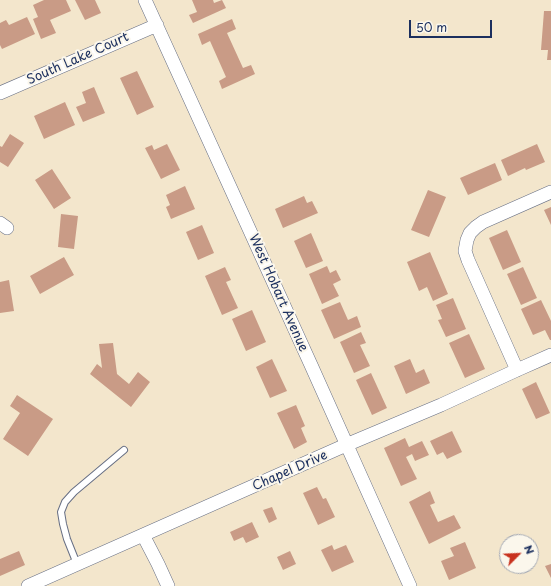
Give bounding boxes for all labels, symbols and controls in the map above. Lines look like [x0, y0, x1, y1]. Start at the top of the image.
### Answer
scale bar [411, 12, 494, 38]
text: 50 m [416, 18, 447, 36]
street label: South Lake Court [25, 30, 131, 88]
street label: West Hobart Avenue [245, 232, 311, 354]
street label: Chapel Drive [250, 447, 330, 495]
north arrow [499, 534, 539, 574]
text: N [520, 542, 539, 557]

